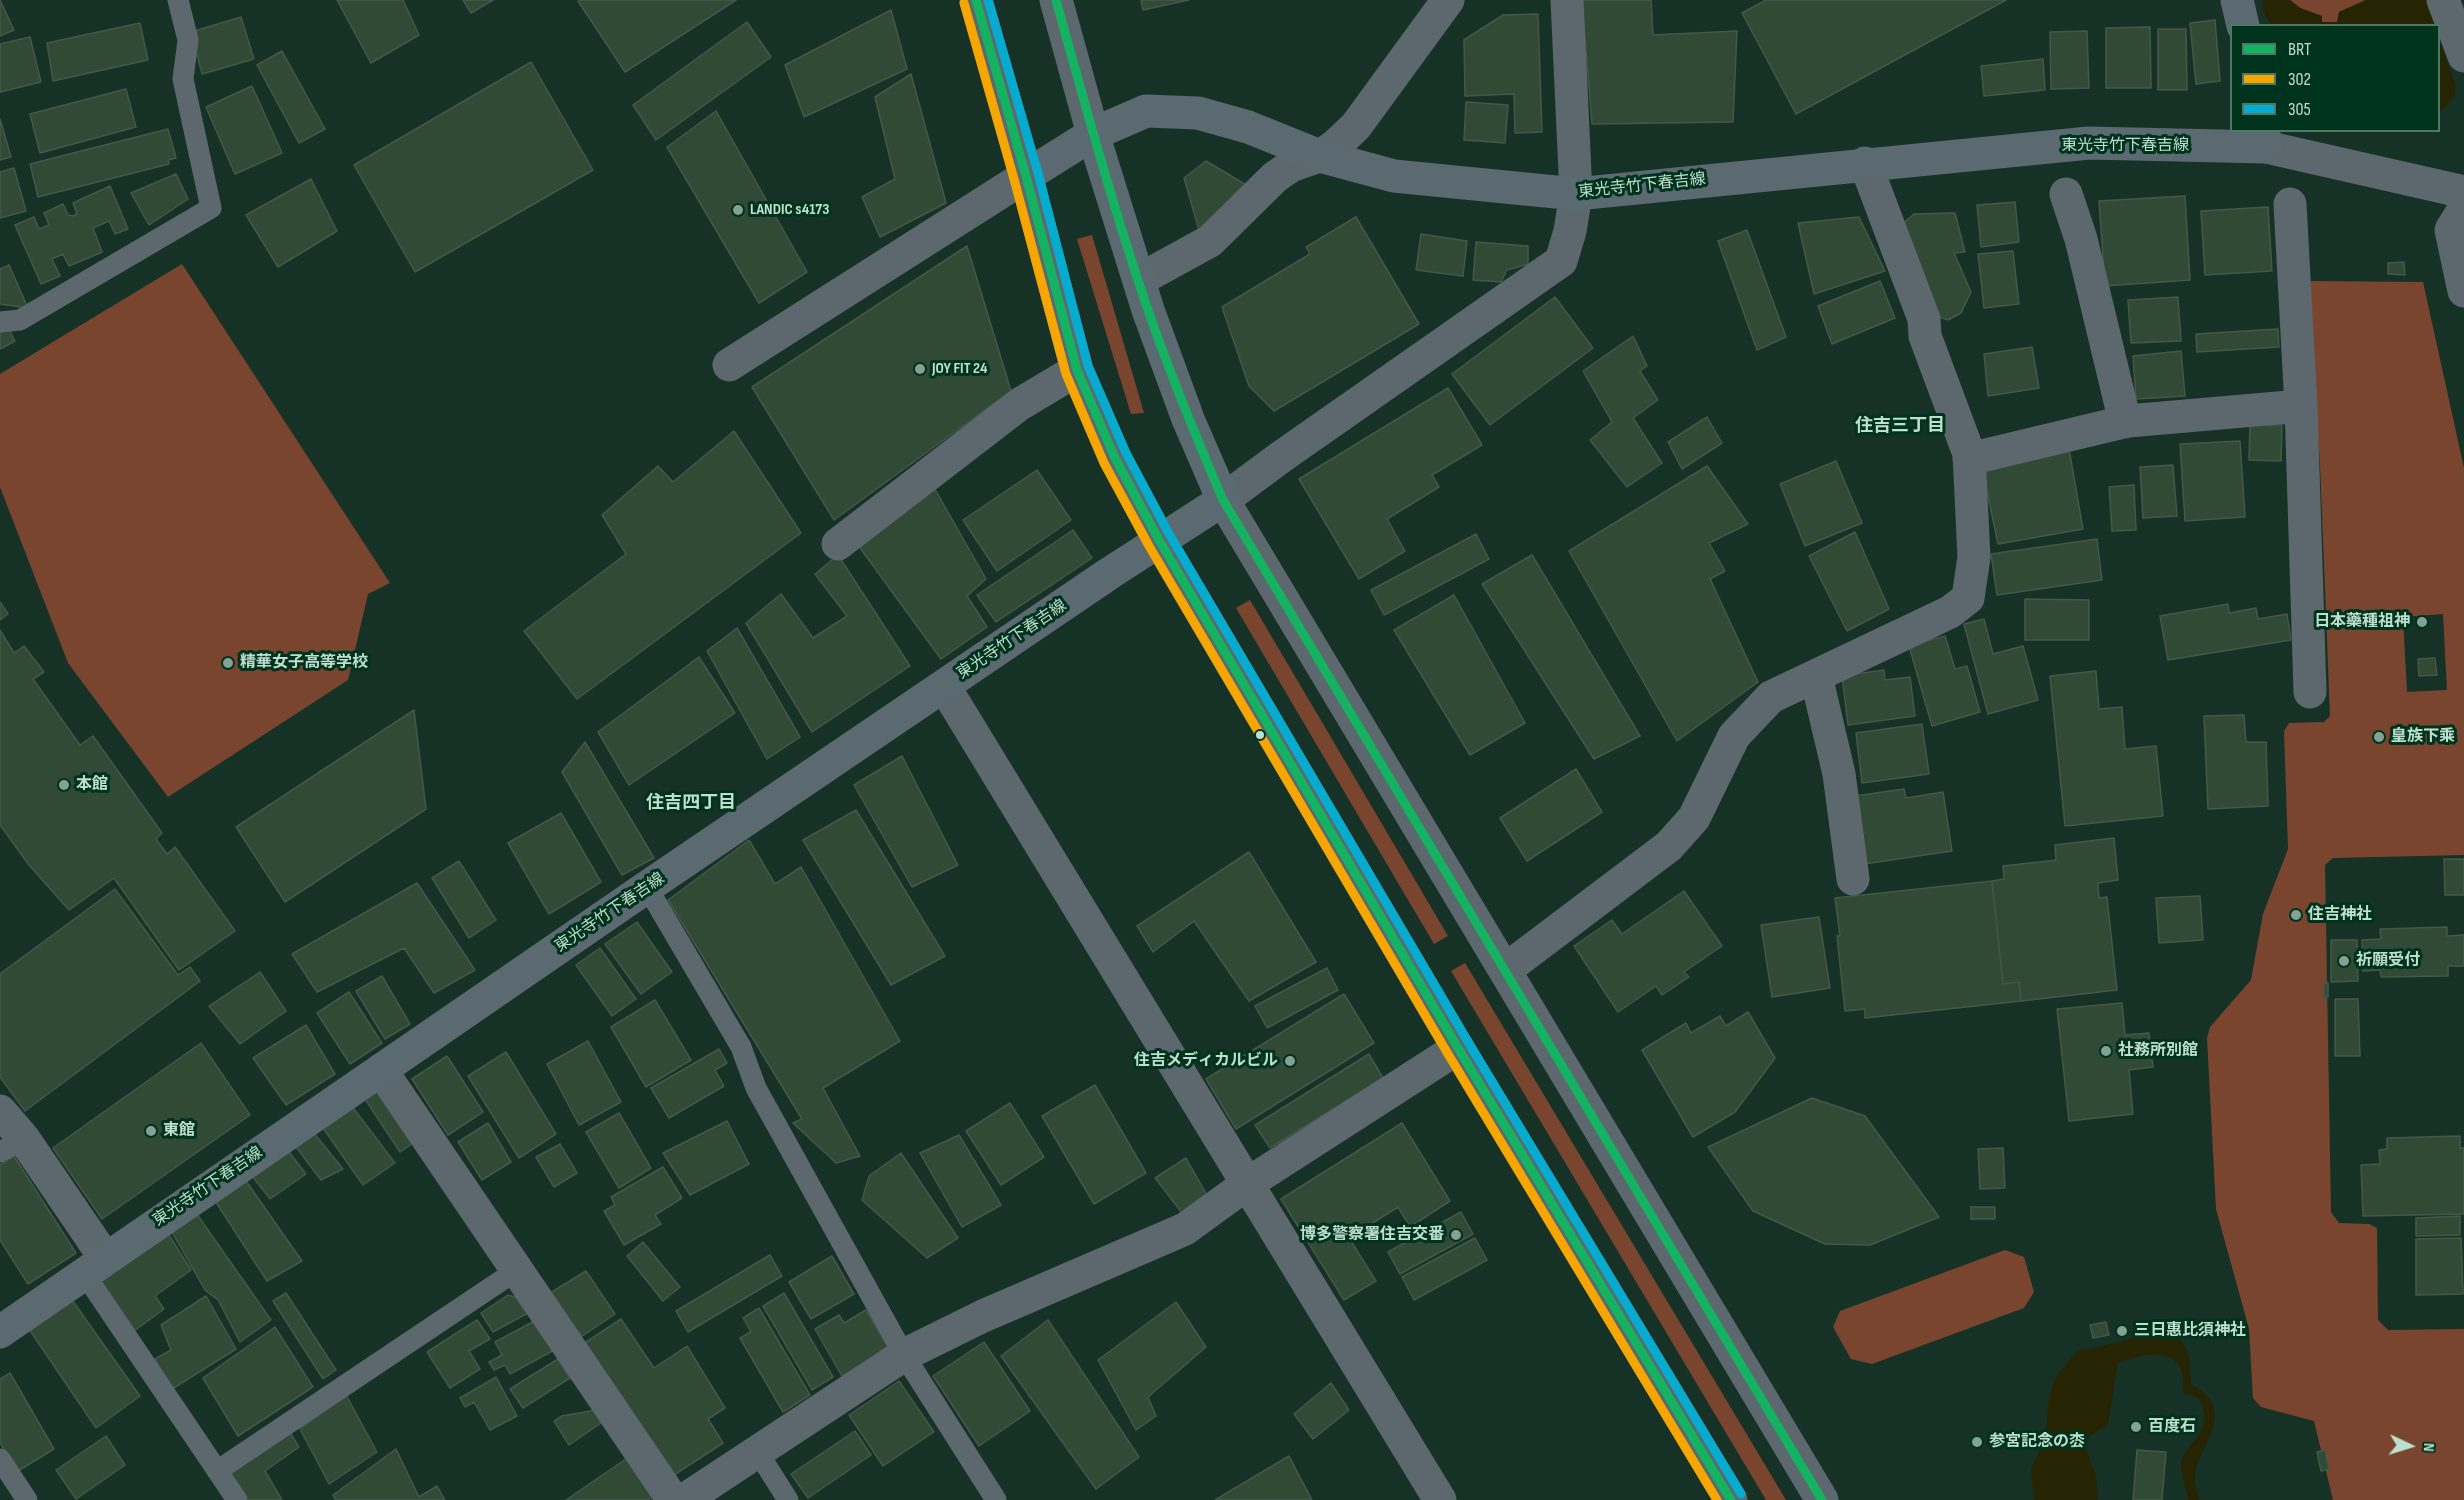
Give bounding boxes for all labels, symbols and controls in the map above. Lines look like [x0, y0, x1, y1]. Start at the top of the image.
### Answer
legend [2230, 24, 2440, 132]
text: BRT [2288, 39, 2311, 60]
text: 302 [2288, 69, 2311, 90]
text: 305 [2288, 99, 2311, 120]
street label: 東光寺竹下春吉線 [2061, 136, 2189, 156]
street label: 東光寺竹下春吉線 [1577, 170, 1707, 202]
place label: LANDIC s4173 [750, 200, 829, 220]
marker: LANDIC s4173 [731, 203, 745, 217]
place label: JOY FIT 24 [932, 359, 988, 379]
marker: JOY FIT 24 [913, 362, 927, 376]
district label: 住吉三丁目 [1855, 415, 1945, 437]
street label: 東光寺竹下春吉線 [954, 596, 1070, 684]
place label: 日本藥種祖神 [2314, 612, 2410, 632]
marker: 日本藥種祖神 [2415, 615, 2429, 629]
place label: 精華女子高等学校 [240, 653, 368, 673]
marker: 精華女子高等学校 [221, 656, 235, 670]
place label: 皇族下乘 [2391, 727, 2455, 747]
unlabelled marker [1254, 729, 1266, 741]
marker: 皇族下乘 [2372, 730, 2386, 744]
place label: 本館 [76, 775, 108, 795]
marker: 本館 [57, 778, 71, 792]
district label: 住吉四丁目 [646, 792, 736, 814]
street label: 東光寺竹下春吉線 [552, 869, 668, 957]
place label: 住吉神社 [2308, 905, 2372, 925]
marker: 住吉神社 [2289, 908, 2303, 922]
place label: 祈願受付 [2356, 951, 2420, 971]
marker: 祈願受付 [2337, 954, 2351, 968]
place label: 社務所別館 [2118, 1041, 2198, 1061]
marker: 社務所別館 [2099, 1044, 2113, 1058]
place label: 住吉メディカルビル [1134, 1051, 1278, 1071]
marker: 住吉メディカルビル [1283, 1054, 1297, 1068]
place label: 東館 [163, 1121, 195, 1141]
marker: 東館 [144, 1124, 158, 1138]
street label: 東光寺竹下春吉線 [150, 1143, 266, 1231]
place label: 博多警察署住吉交番 [1300, 1225, 1444, 1245]
marker: 博多警察署住吉交番 [1449, 1228, 1463, 1242]
place label: 三日惠比須神社 [2134, 1321, 2246, 1341]
marker: 三日惠比須神社 [2115, 1324, 2129, 1338]
north arrow [2380, 1416, 2440, 1476]
place label: 百度石 [2148, 1417, 2196, 1437]
marker: 百度石 [2129, 1420, 2143, 1434]
place label: 参宮記念の枩 [1989, 1432, 2085, 1452]
marker: 参宮記念の枩 [1970, 1435, 1984, 1449]
text: N [2419, 1442, 2438, 1452]

